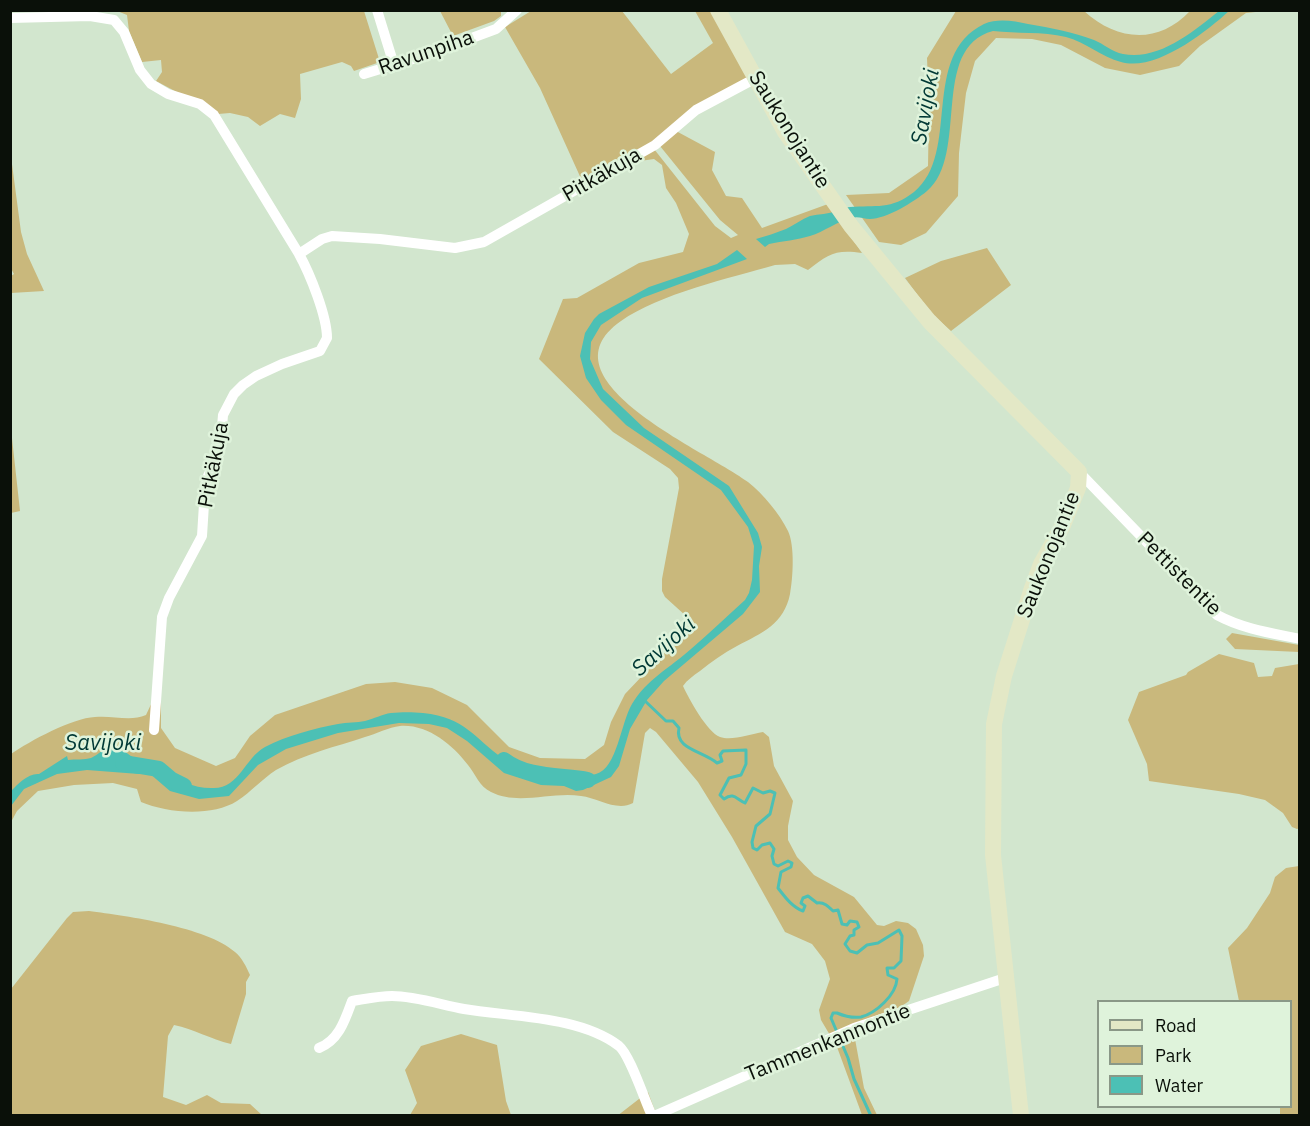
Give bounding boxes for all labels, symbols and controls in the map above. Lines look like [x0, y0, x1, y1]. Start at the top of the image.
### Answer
street label: Ravunpiha [375, 25, 477, 81]
street label: Saukonojantie [743, 66, 835, 194]
water label: Savijoki [906, 67, 946, 147]
street label: Pitkäkuja [558, 142, 646, 208]
street label: Pitkäkuja [193, 420, 235, 510]
street label: Saukonojantie [1012, 488, 1086, 622]
street label: Pettistentie [1132, 527, 1226, 621]
water label: Savijoki [627, 612, 701, 682]
water label: Savijoki [65, 731, 141, 757]
street label: Tammenkannontie [742, 998, 914, 1088]
legend [1097, 1000, 1292, 1108]
text: Road [1155, 1014, 1196, 1037]
text: Park [1155, 1044, 1191, 1067]
text: Water [1155, 1074, 1203, 1097]

